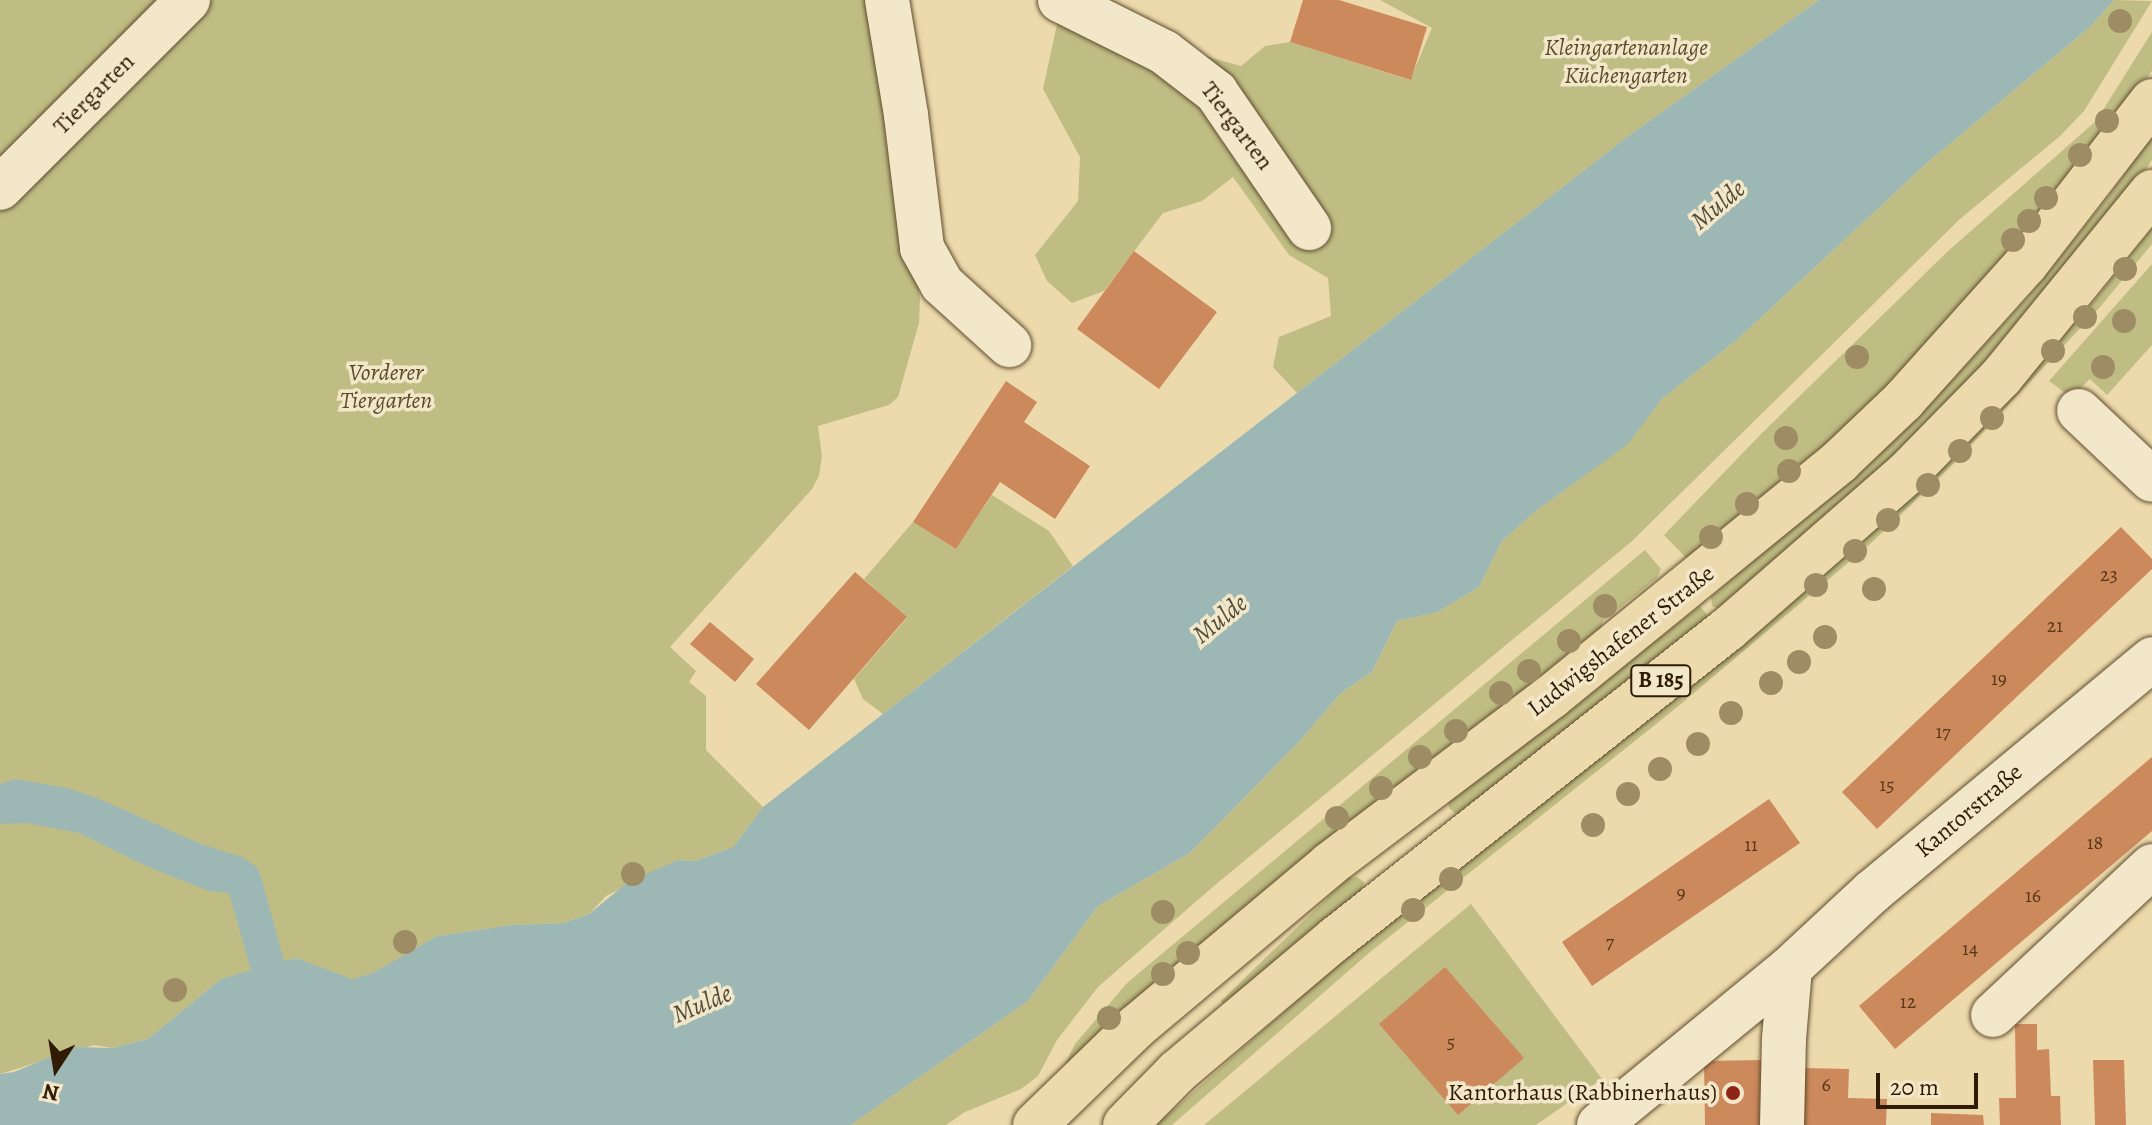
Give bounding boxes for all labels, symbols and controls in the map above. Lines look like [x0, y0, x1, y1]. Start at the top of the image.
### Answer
park label: Kleingartenanlage Küchengarten [1544, 34, 1708, 90]
street label: Tiergarten [47, 47, 141, 141]
street label: Tiergarten [1195, 76, 1279, 176]
water label: Mulde [1685, 173, 1751, 237]
park label: Vorderer Tiergarten [340, 359, 432, 415]
street label: Ludwigshafener Straße [1522, 559, 1720, 723]
house number: 23 [2100, 562, 2118, 586]
water label: Mulde [1186, 588, 1254, 650]
house number: 21 [2047, 613, 2063, 637]
road number: B 185 [1629, 663, 1693, 699]
house number: 19 [1991, 666, 2007, 690]
house number: 17 [1935, 719, 1951, 743]
street label: Kantorstraße [1910, 758, 2028, 864]
house number: 15 [1879, 772, 1895, 796]
house number: 18 [2087, 830, 2103, 854]
house number: 11 [1744, 832, 1758, 856]
house number: 9 [1676, 880, 1686, 904]
house number: 16 [2025, 883, 2041, 907]
house number: 7 [1606, 929, 1614, 953]
house number: 14 [1962, 936, 1978, 960]
water label: Mulde [668, 978, 736, 1030]
house number: 12 [1900, 989, 1916, 1013]
north arrow [16, 1029, 96, 1109]
house number: 5 [1447, 1029, 1455, 1053]
scale bar [1880, 1057, 1982, 1107]
text: 20 m [1890, 1071, 1939, 1103]
house number: 6 [1821, 1072, 1831, 1096]
text: N [40, 1076, 62, 1109]
place label: Kantorhaus (Rabbinerhaus) [1448, 1079, 1717, 1107]
marker: Kantorhaus (Rabbinerhaus) [1724, 1084, 1742, 1102]

